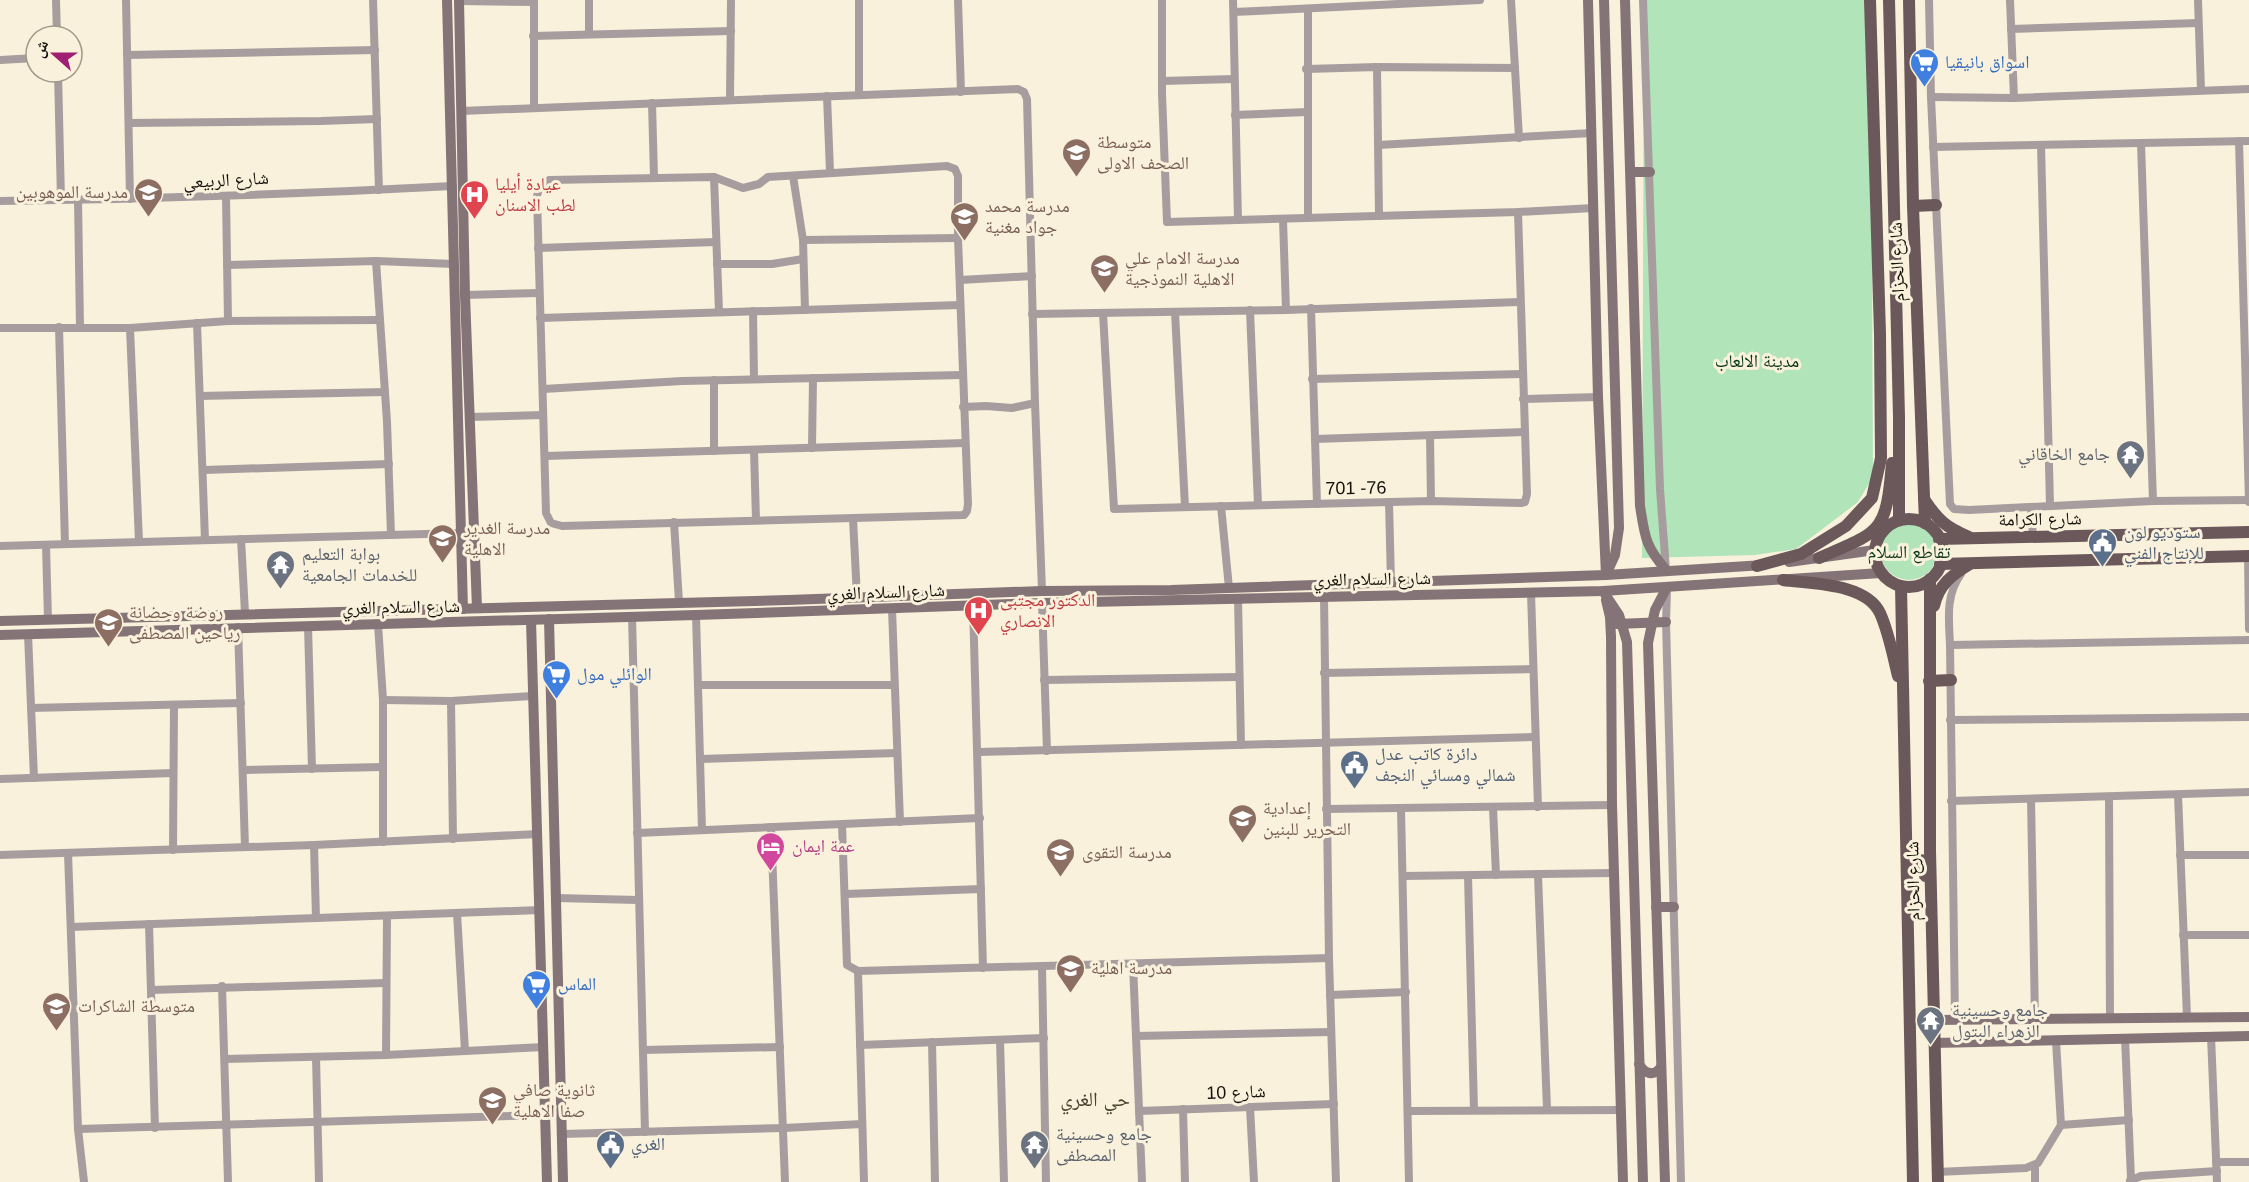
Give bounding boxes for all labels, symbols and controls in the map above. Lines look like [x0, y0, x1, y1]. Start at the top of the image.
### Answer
north arrow [24, 24, 84, 84]
text: ش [29, 38, 52, 60]
supermarket icon: اسواق بانيقيا [1908, 46, 1940, 88]
place label: اسواق بانيقيا [1945, 52, 2029, 73]
place label: متوسطة الصحف الاولى [1097, 132, 1189, 174]
school or university icon: متوسطة الصحف الاولى [1060, 136, 1092, 178]
street label: شارع الربيعي [183, 168, 270, 197]
place label: عيادة أيليا لطب الاسنان [495, 173, 576, 216]
school or university icon: مدرسة الموهوبين [133, 176, 165, 218]
hospital icon: عيادة أيليا لطب الاسنان [458, 178, 490, 220]
place label: مدرسة الموهوبين [16, 182, 128, 203]
place label: مدرسة محمد جواد مغنية [985, 196, 1070, 237]
school or university icon: مدرسة محمد جواد مغنية [948, 200, 980, 242]
street label: شارع الحزام [1886, 222, 1910, 302]
place label: مدرسة الامام علي الاهلية النموذجية [1125, 248, 1240, 289]
school or university icon: مدرسة الامام علي الاهلية النموذجية [1088, 252, 1120, 294]
park label: مدينة الالعاب [1715, 351, 1799, 372]
temple icon: جامع الخاقاني [2115, 438, 2147, 480]
place label: جامع الخاقاني [2018, 444, 2110, 469]
street label: 701 -76 [1325, 477, 1387, 499]
street label: شارع الكرامة [1998, 508, 2082, 531]
place label: مدرسة الغدير الاهلية [463, 518, 550, 559]
school or university icon: مدرسة الغدير الاهلية [427, 522, 459, 564]
place label: ستوديو لون للإنتاج الفني [2124, 522, 2204, 568]
public building icon: ستوديو لون للإنتاج الفني [2087, 526, 2119, 568]
park label: تقاطع السلام [1868, 542, 1950, 564]
place label: بوابة التعليم للخدمات الجامعية [302, 544, 417, 585]
temple icon: بوابة التعليم للخدمات الجامعية [265, 548, 297, 590]
street label: شارع السلام الغري [1313, 568, 1431, 595]
street label: شارع السلام الغري [827, 580, 945, 609]
place label: الدكتور مجتبى الانصاري [1000, 590, 1095, 636]
hospital icon: الدكتور مجتبى الانصاري [963, 594, 995, 636]
street label: شارع السلام الغري [342, 596, 460, 623]
place label: روضة وحضانة رياحين المصطفى [129, 602, 240, 644]
school or university icon: روضة وحضانة رياحين المصطفى [92, 606, 124, 648]
supermarket icon: الوائلي مول [540, 658, 572, 700]
place label: الوائلي مول [577, 664, 652, 689]
place label: دائرة كاتب عدل شمالي ومسائي النجف [1375, 744, 1516, 790]
public building icon: دائرة كاتب عدل شمالي ومسائي النجف [1338, 748, 1370, 790]
place label: إعدادية التحرير للبنين [1263, 798, 1351, 840]
school or university icon: إعدادية التحرير للبنين [1226, 802, 1258, 844]
hotel icon: عمة ايمان [755, 830, 787, 872]
place label: عمة ايمان [792, 836, 855, 857]
school or university icon: مدرسة التقوى [1045, 836, 1077, 878]
street label: شارع الحزام [1902, 841, 1926, 921]
place label: مدرسة التقوى [1082, 842, 1172, 863]
school or university icon: مدرسة اهلية [1054, 952, 1086, 994]
place label: مدرسة اهلية [1091, 958, 1172, 978]
supermarket icon: الماس [521, 968, 553, 1010]
place label: الماس [558, 974, 596, 995]
school or university icon: متوسطة الشاكرات [41, 990, 73, 1032]
place label: متوسطة الشاكرات [78, 996, 195, 1016]
place label: جامع وحسينية الزهراء البتول [1952, 1000, 2048, 1042]
temple icon: جامع وحسينية الزهراء البتول [1915, 1004, 1947, 1046]
place label: ثانوية صافي صفا الاهلية [513, 1080, 595, 1121]
street label: شارع 10 [1206, 1081, 1266, 1104]
school or university icon: ثانوية صافي صفا الاهلية [476, 1084, 508, 1126]
district label: حي الغري [1060, 1088, 1130, 1115]
place label: جامع وحسينية المصطفى [1056, 1124, 1152, 1166]
public building icon: الغري [594, 1128, 626, 1170]
temple icon: جامع وحسينية المصطفى [1019, 1128, 1051, 1170]
place label: الغري [631, 1134, 665, 1159]

